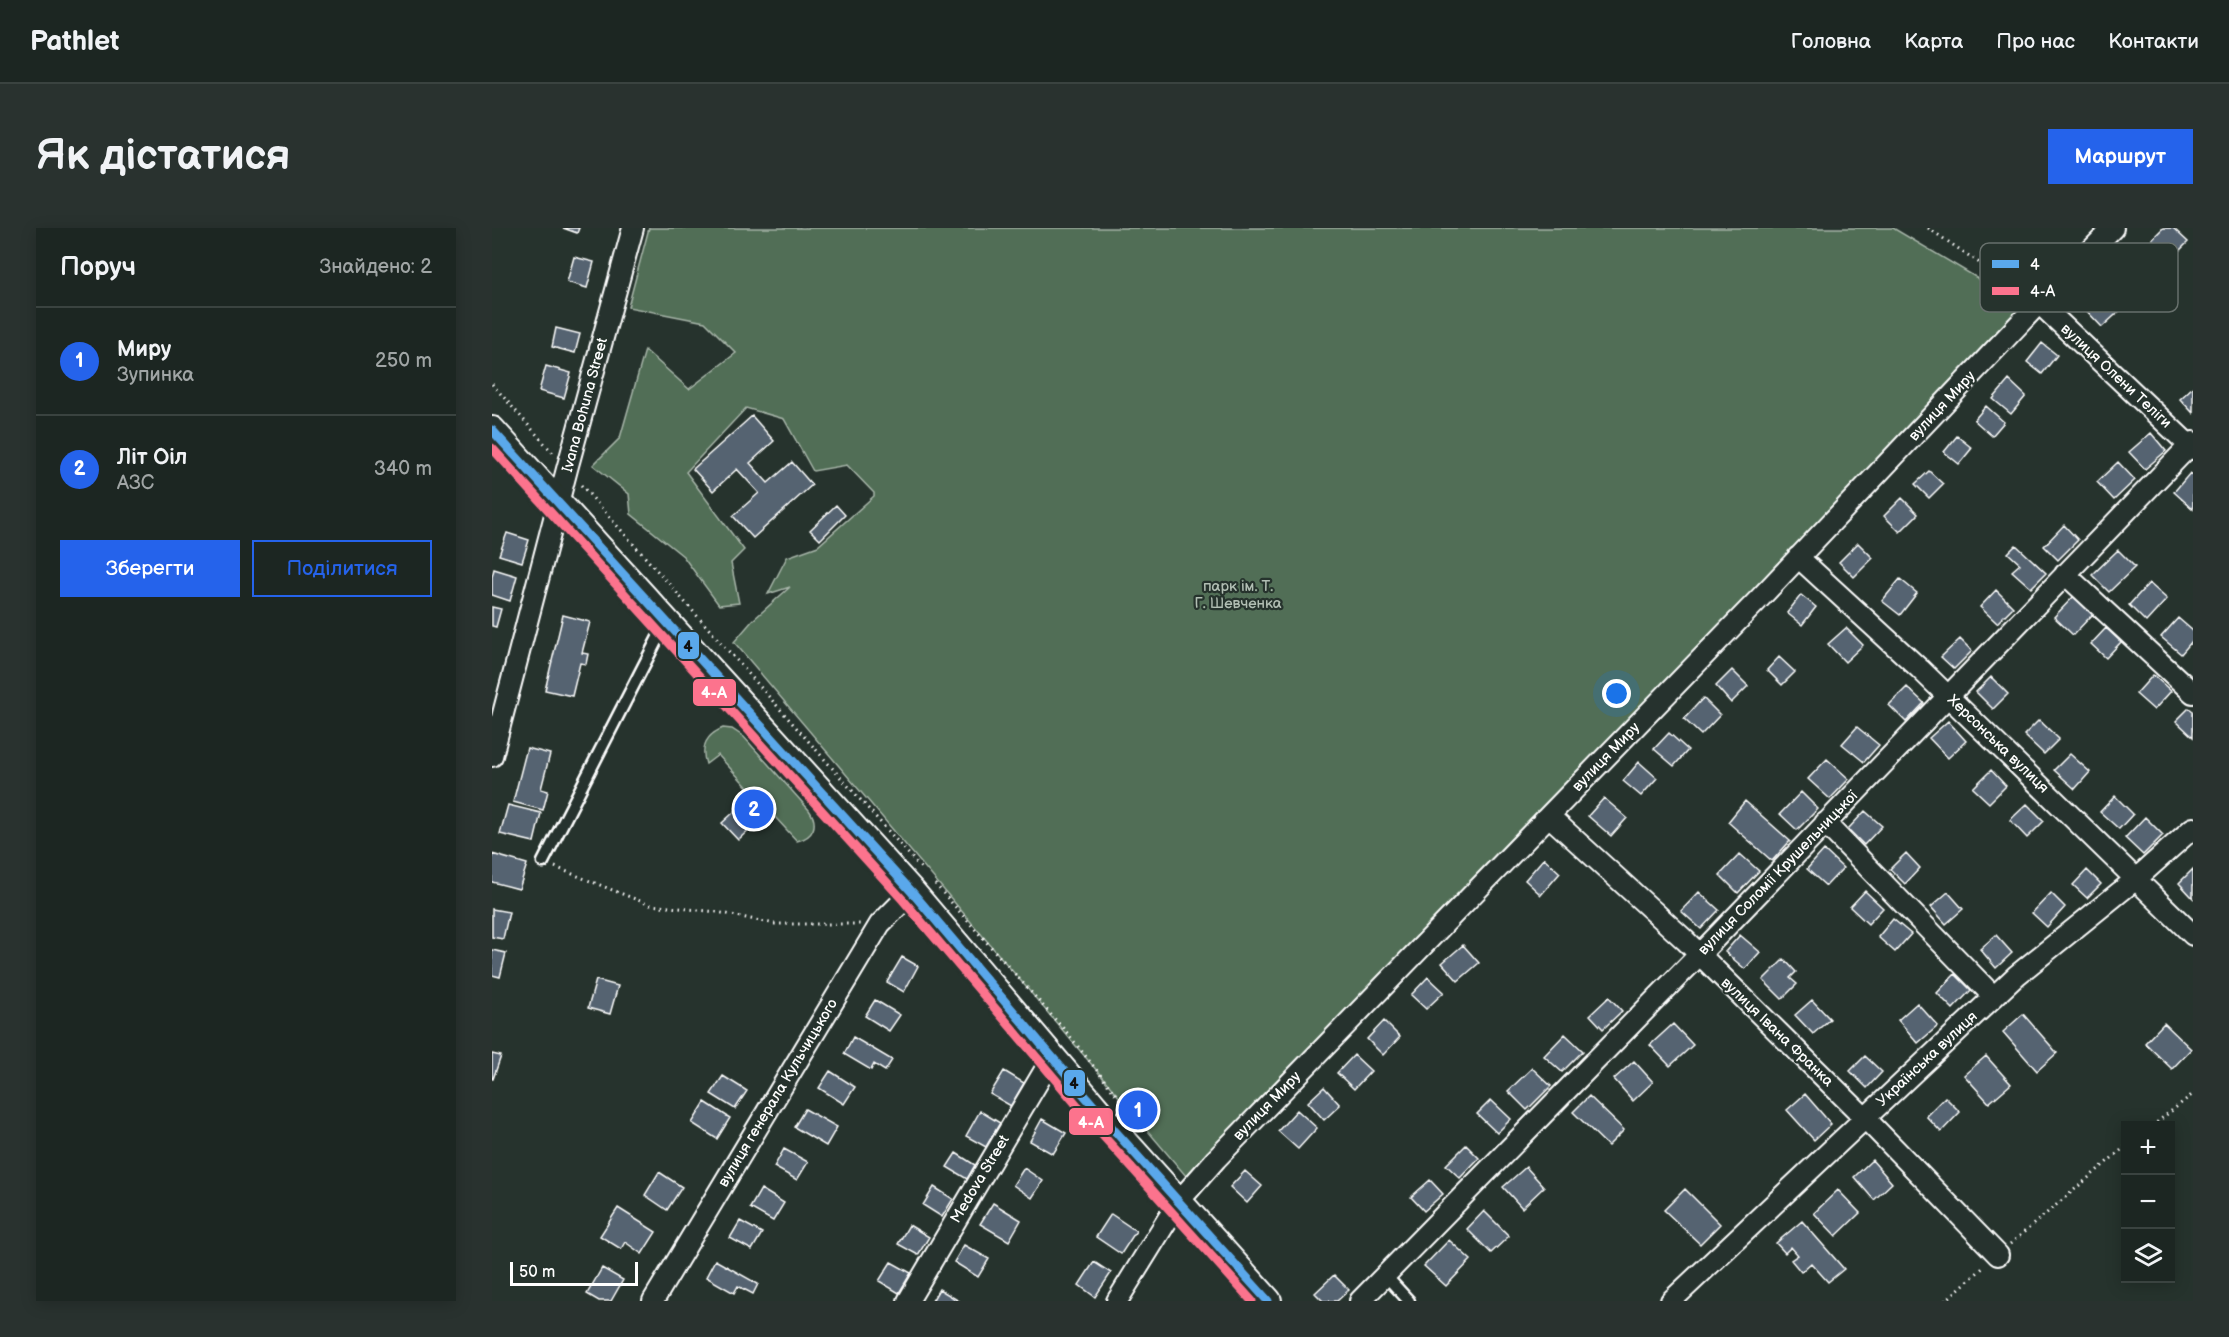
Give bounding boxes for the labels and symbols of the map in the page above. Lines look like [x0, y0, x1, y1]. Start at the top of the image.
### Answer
legend [1980, 243, 2178, 312]
text: 4 [2030, 256, 2040, 275]
text: 4-А [2030, 283, 2056, 302]
street label: вулиця Олени Теліги [2057, 320, 2175, 432]
street label: Ivana Bohuna Street [558, 335, 612, 474]
street label: вулиця Миру [1905, 367, 1979, 445]
park label: парк ім. Т. Г. Шевченка [1194, 577, 1282, 613]
line badge: 4 [677, 631, 700, 660]
text: 4 [683, 638, 693, 657]
line badge: 4-А [692, 678, 737, 707]
your location [1602, 679, 1631, 708]
text: 4-А [701, 684, 728, 703]
street label: Херсонська вулиця [1943, 691, 2053, 797]
street label: вулиця Миру [1568, 718, 1644, 796]
pin: 2 [734, 786, 774, 832]
street label: вулиця Соломії Крушельницької [1694, 786, 1862, 959]
street label: вулиця Івана Франка [1717, 973, 1837, 1091]
street label: вулиця генерала Кульчицького [714, 995, 842, 1191]
street label: Українська вулиця [1872, 1007, 1982, 1111]
street label: вулиця Миру [1229, 1067, 1305, 1145]
line badge: 4 [1063, 1069, 1086, 1097]
text: 4 [1069, 1075, 1079, 1094]
pin: 1 [1118, 1088, 1158, 1132]
line badge: 4-А [1068, 1107, 1114, 1136]
text: 4-А [1078, 1114, 1105, 1133]
street label: Medova Street [946, 1131, 1014, 1226]
scale bar [510, 1259, 638, 1286]

